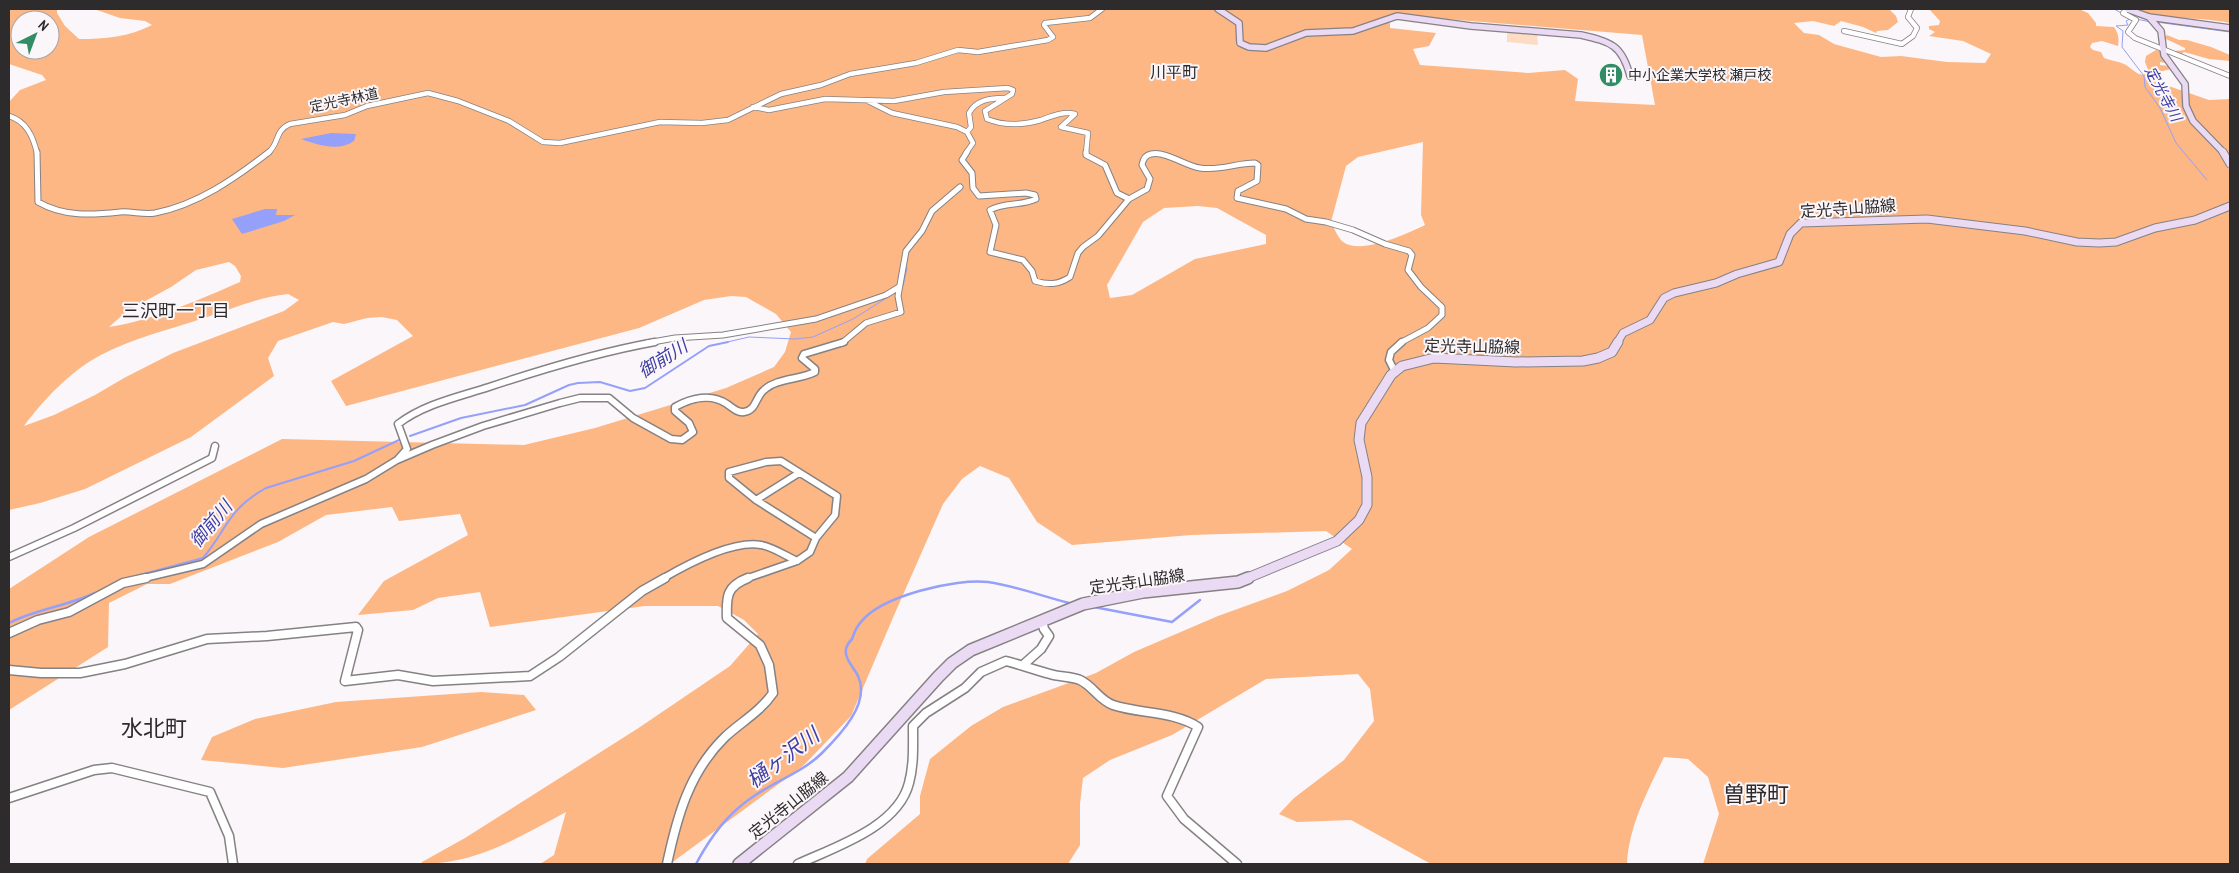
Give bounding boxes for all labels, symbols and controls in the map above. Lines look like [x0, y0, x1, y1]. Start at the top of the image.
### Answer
north arrow [10, 10, 60, 60]
text: N [35, 16, 53, 35]
district label: 川平町 [1150, 61, 1198, 83]
building icon: 中小企業大学校 瀬戸校 [1598, 62, 1624, 88]
water label: 定光寺川 [2140, 62, 2188, 127]
place label: 中小企業大学校 瀬戸校 [1628, 66, 1771, 84]
street label: 定光寺林道 [308, 84, 380, 116]
street label: 定光寺山脇線 [1799, 194, 1897, 222]
district label: 三沢町一丁目 [122, 298, 230, 323]
water label: 御前川 [633, 333, 694, 383]
street label: 定光寺山脇線 [1424, 334, 1520, 358]
water label: 御前川 [184, 493, 239, 552]
street label: 定光寺山脇線 [1088, 563, 1186, 599]
district label: 水北町 [121, 713, 187, 743]
water label: 樋ヶ沢川 [740, 720, 827, 794]
street label: 定光寺山脇線 [744, 766, 832, 844]
district label: 曽野町 [1723, 779, 1789, 809]

